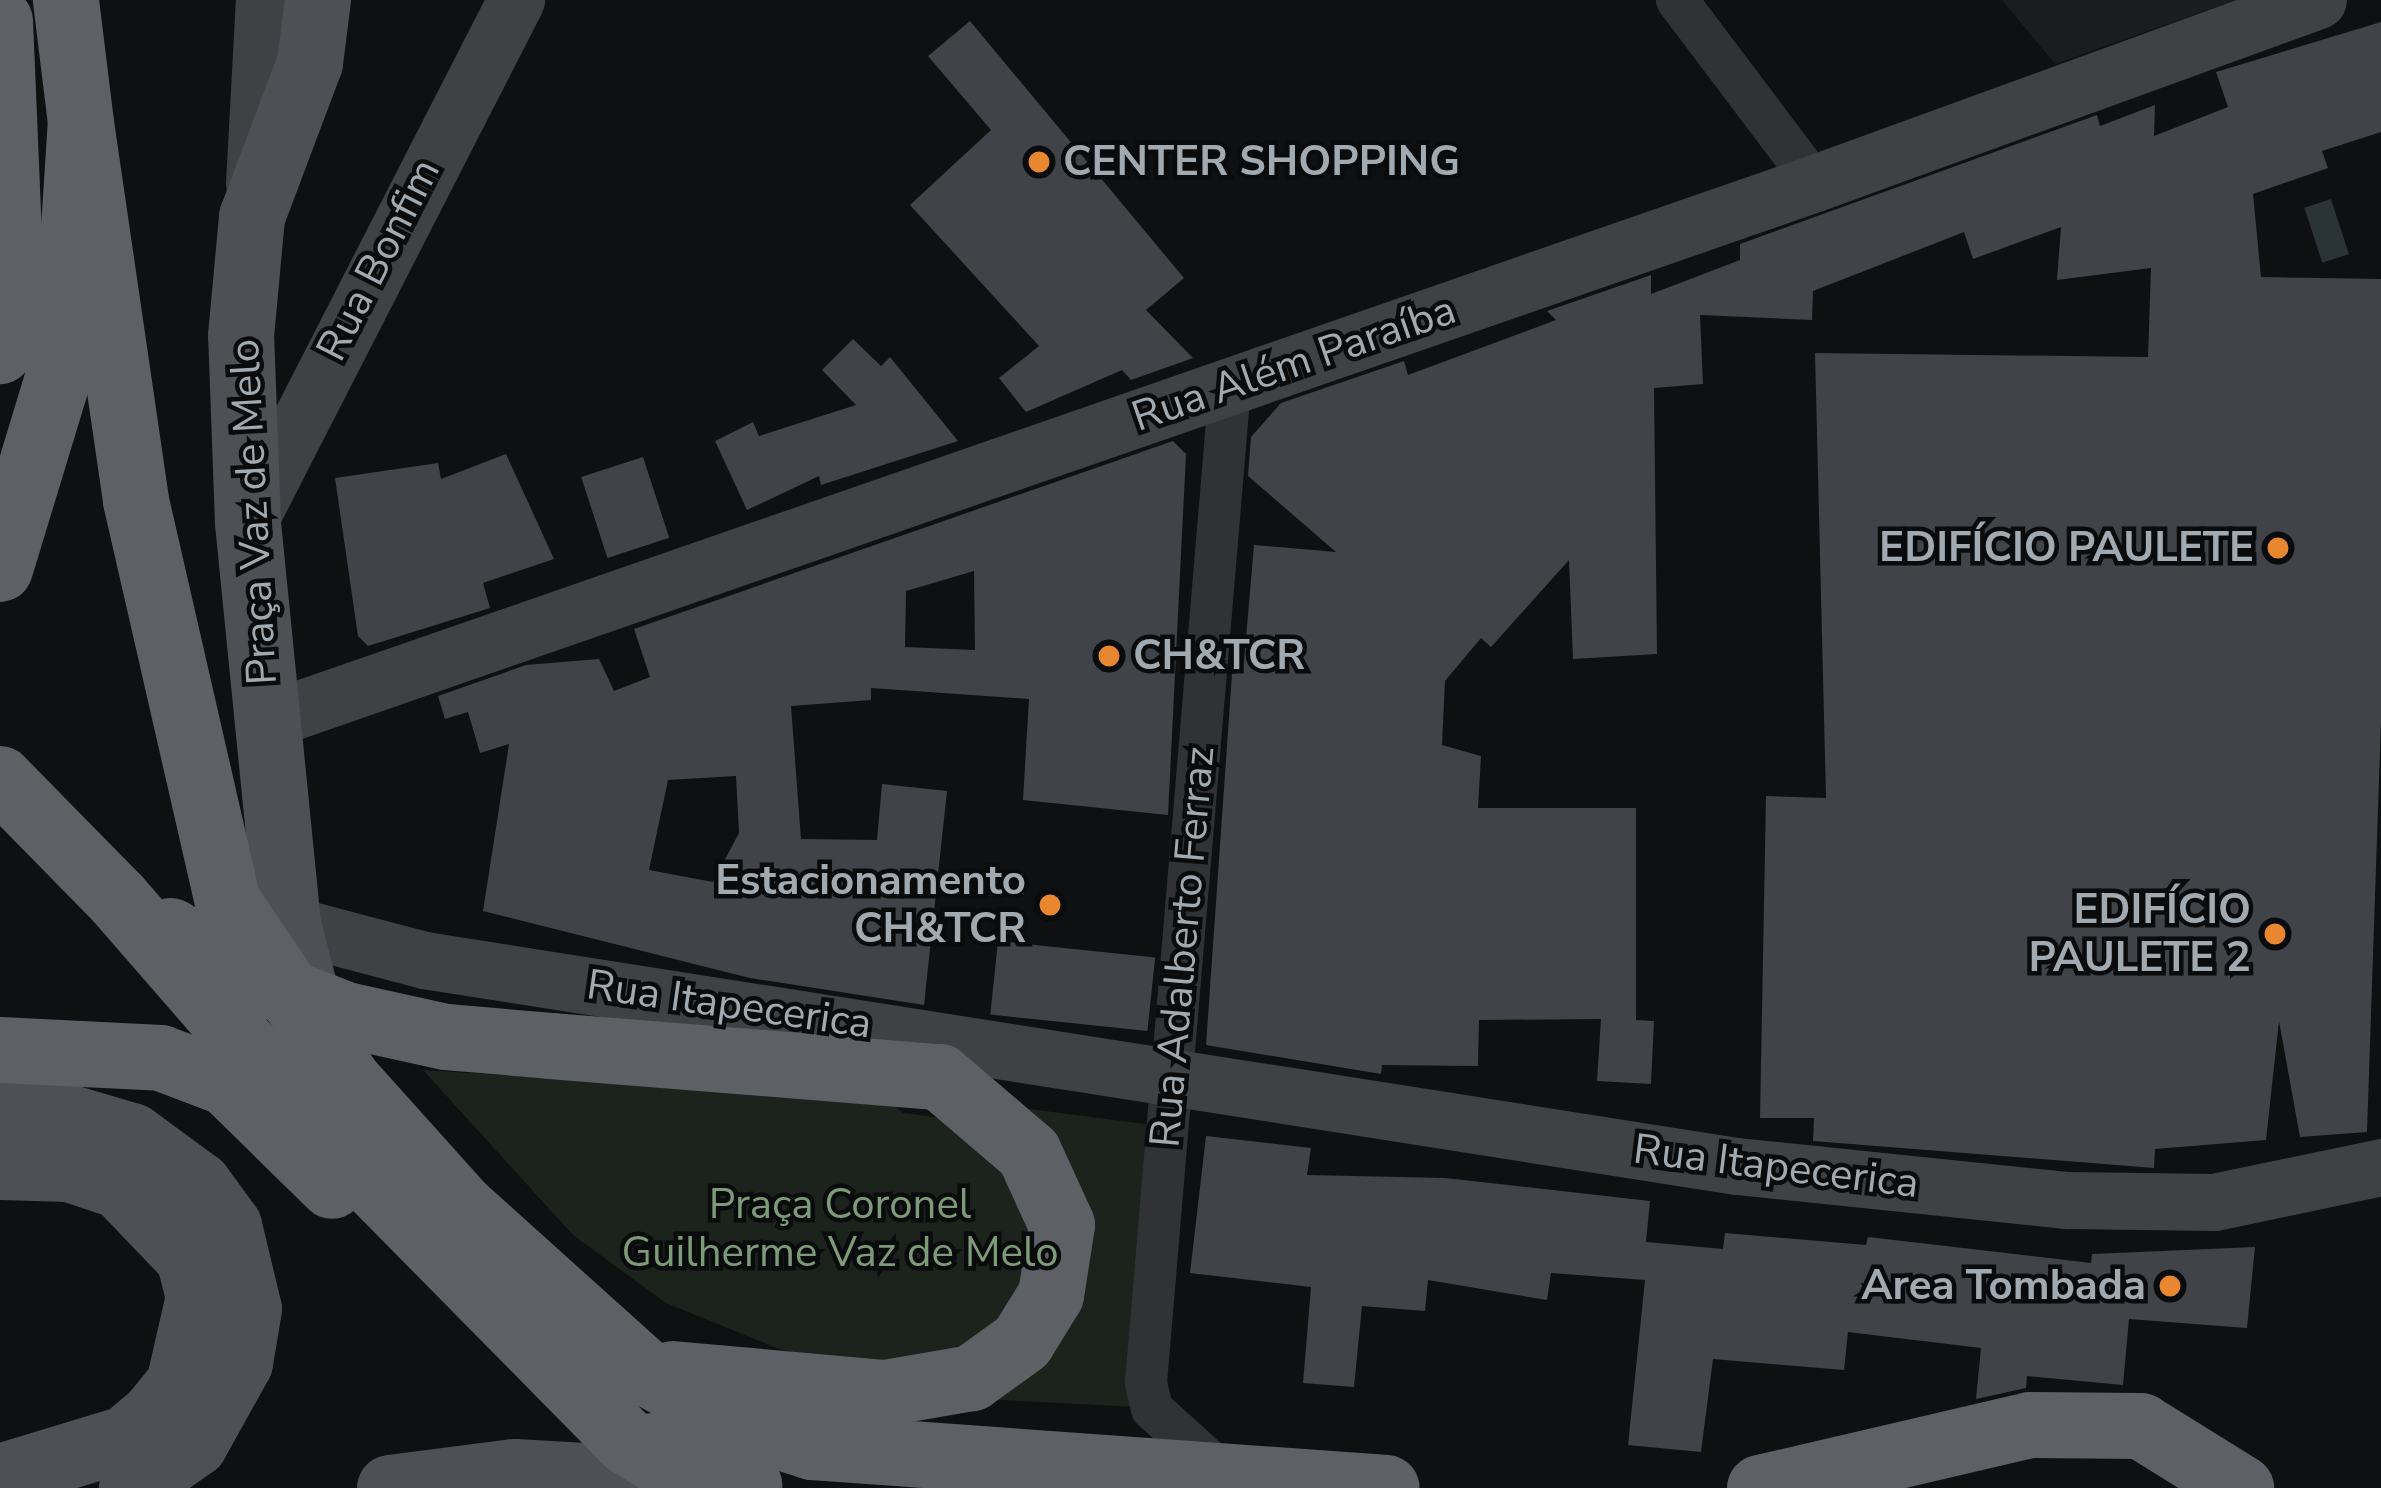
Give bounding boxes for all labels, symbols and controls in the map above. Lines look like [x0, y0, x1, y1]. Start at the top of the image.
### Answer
place label: CENTER SHOPPING [1063, 137, 1460, 187]
marker: CENTER SHOPPING [1026, 149, 1052, 175]
street label: Rua Bonfim [307, 151, 451, 369]
street label: Rua Além Paraíba [1126, 285, 1462, 443]
street label: Praça Vaz de Melo [220, 338, 288, 686]
place label: EDIFÍCIO PAULETE [1879, 523, 2254, 573]
marker: EDIFÍCIO PAULETE [2265, 535, 2291, 561]
place label: CH&TCR [1133, 631, 1305, 681]
marker: CH&TCR [1096, 643, 1122, 669]
street label: Rua Adalberto Ferraz [1140, 745, 1226, 1149]
place label: Estacionamento CH&TCR [715, 856, 1026, 954]
place label: EDIFÍCIO PAULETE 2 [2028, 885, 2251, 984]
marker: Estacionamento CH&TCR [1037, 892, 1063, 918]
marker: EDIFÍCIO PAULETE 2 [2262, 921, 2288, 947]
street label: Rua Itapecerica [583, 960, 875, 1050]
street label: Rua Itapecerica [1631, 1125, 1921, 1209]
park label: Praça Coronel Guilherme Vaz de Melo [621, 1180, 1059, 1278]
place label: Area Tombada [1861, 1261, 2146, 1311]
marker: Area Tombada [2157, 1273, 2183, 1299]

